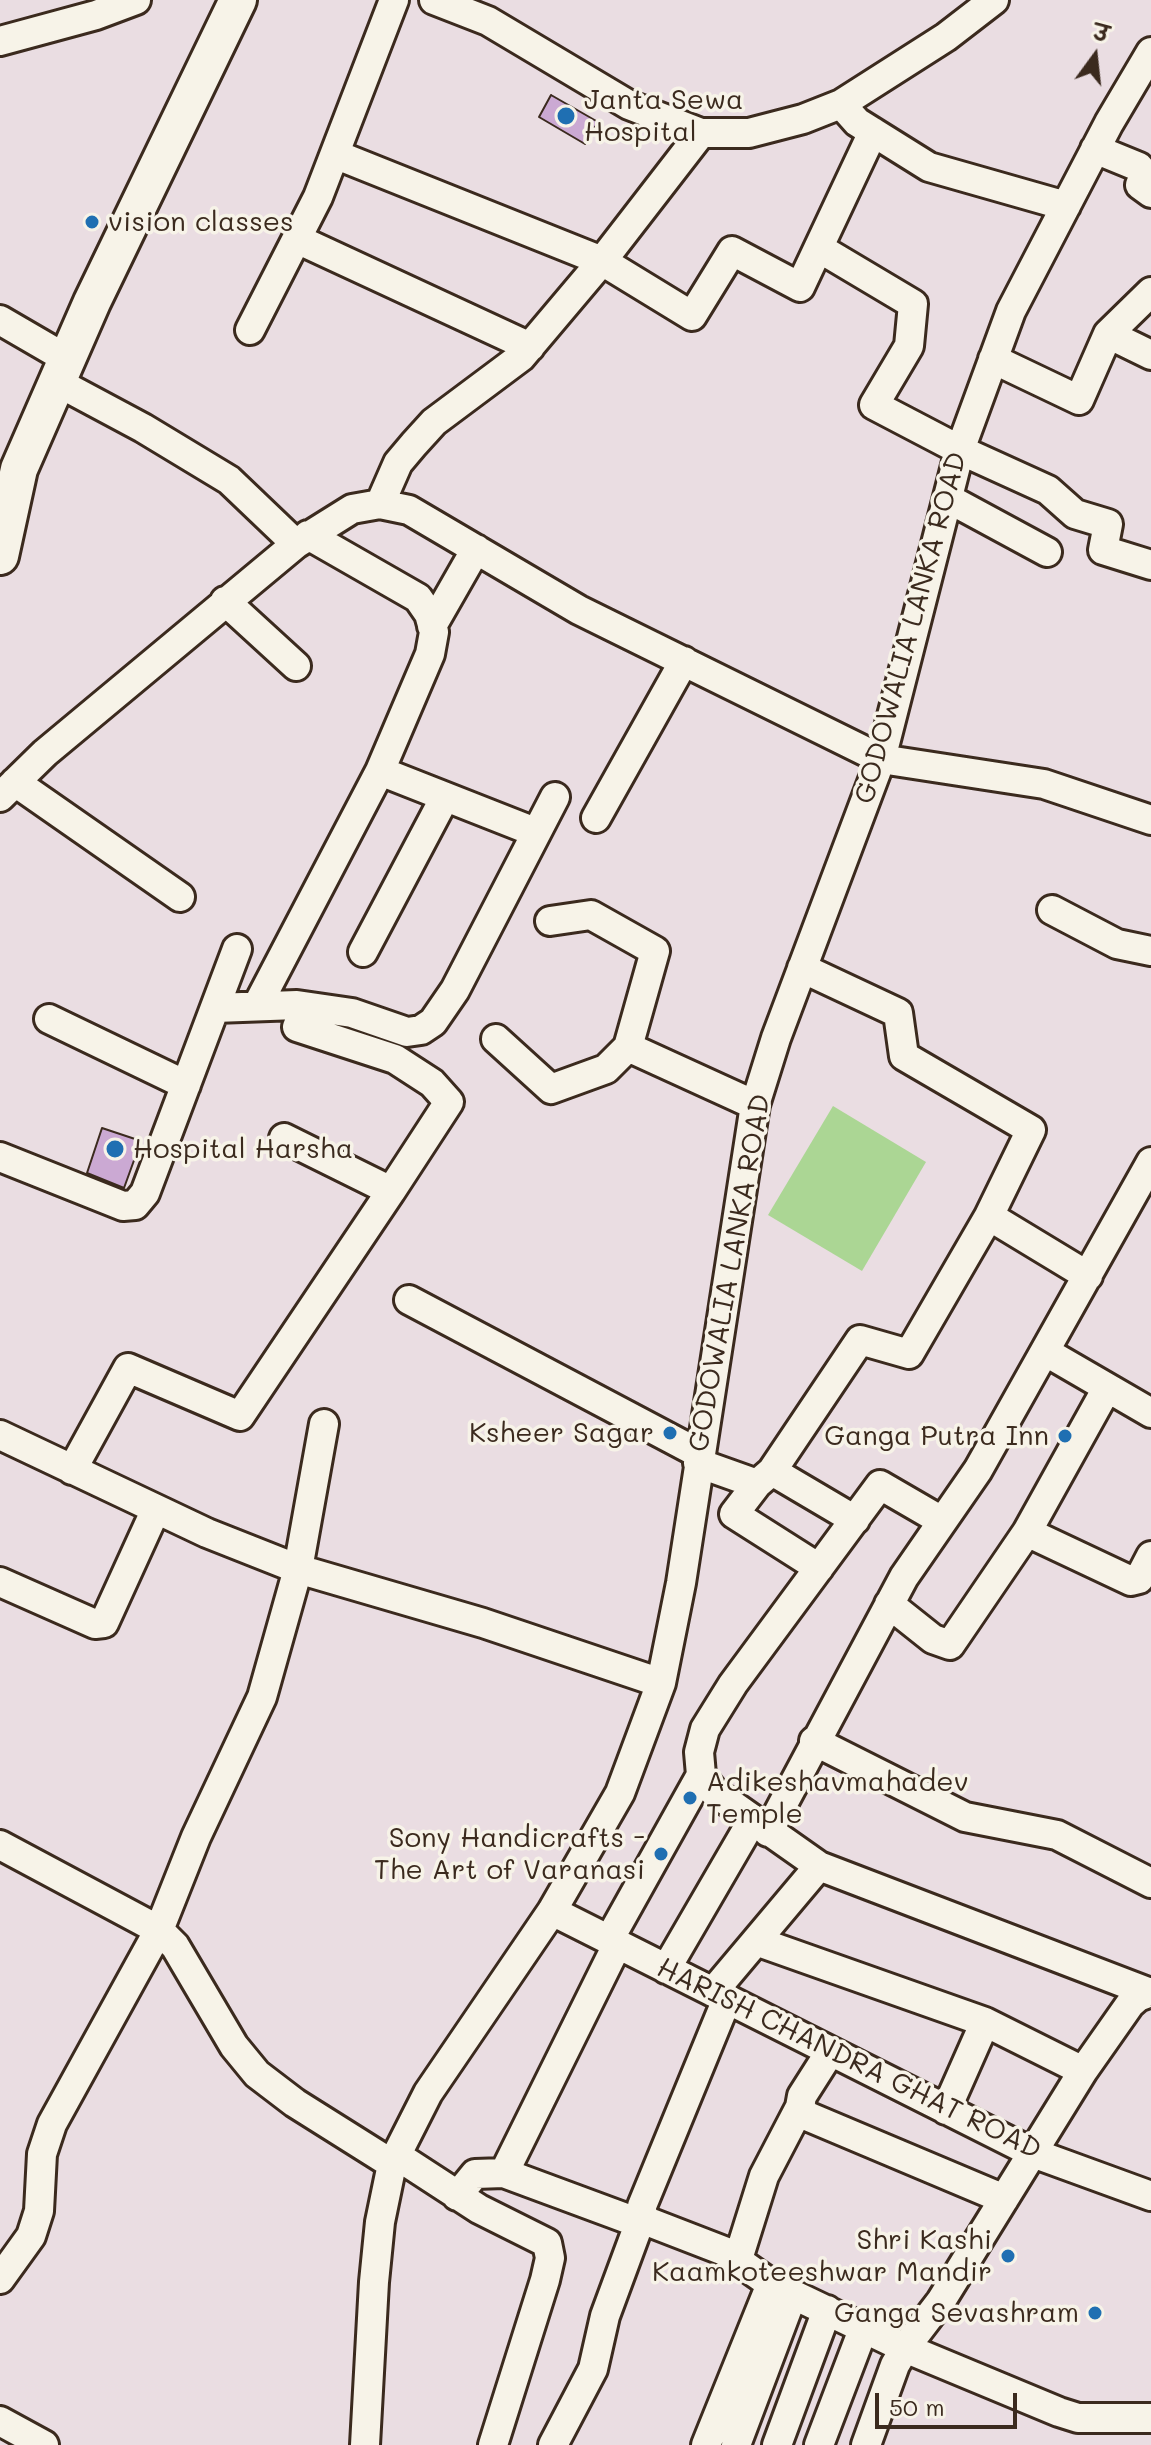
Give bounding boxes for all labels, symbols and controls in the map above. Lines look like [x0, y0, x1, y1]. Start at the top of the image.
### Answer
north arrow [1055, 16, 1135, 96]
text: उ [1091, 16, 1112, 48]
place label: Janta Sewa Hospital [584, 83, 743, 149]
marker: Janta Sewa Hospital [555, 105, 577, 127]
place label: vision classes [108, 205, 294, 239]
marker: vision classes [83, 213, 101, 231]
street label: GODOWALIA LANKA ROAD [848, 449, 974, 807]
street label: GODOWALIA LANKA ROAD [682, 1092, 778, 1454]
place label: Hospital Harsha [133, 1132, 353, 1166]
marker: Hospital Harsha [104, 1138, 126, 1160]
place label: Ksheer Sagar [469, 1416, 654, 1450]
place label: Ganga Putra Inn [824, 1419, 1049, 1453]
marker: Ksheer Sagar [661, 1424, 679, 1442]
marker: Ganga Putra Inn [1056, 1427, 1074, 1445]
place label: Adikeshavmahadev Temple [706, 1765, 968, 1831]
marker: Adikeshavmahadev Temple [681, 1789, 699, 1807]
place label: Sony Handicrafts - The Art of Varanasi [374, 1821, 645, 1887]
marker: Sony Handicrafts - The Art of Varanasi [652, 1845, 670, 1863]
street label: HARISH CHANDRA GHAT ROAD [651, 1951, 1047, 2167]
place label: Shri Kashi Kaamkoteeshwar Mandir [652, 2223, 992, 2289]
marker: Shri Kashi Kaamkoteeshwar Mandir [999, 2247, 1017, 2265]
place label: Ganga Sevashram [834, 2296, 1079, 2330]
marker: Ganga Sevashram [1086, 2304, 1104, 2322]
scale bar [879, 2377, 1021, 2427]
text: 50 m [889, 2391, 945, 2422]

